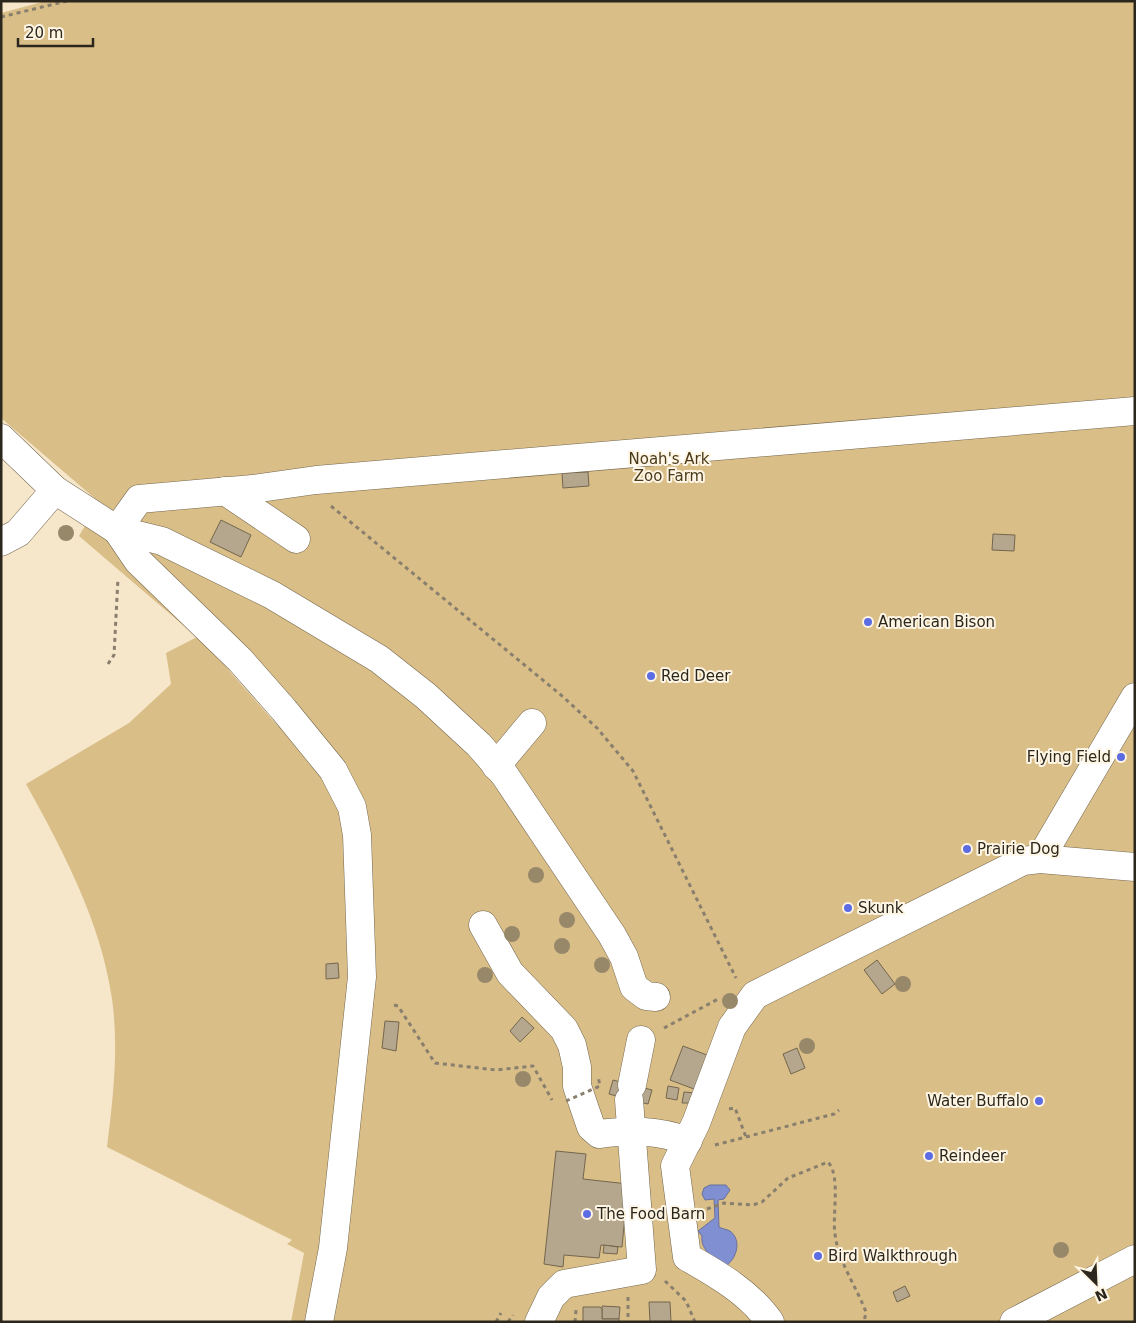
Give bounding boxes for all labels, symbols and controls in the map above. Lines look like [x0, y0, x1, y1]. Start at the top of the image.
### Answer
scale bar [18, 15, 92, 47]
text: 20 m [25, 24, 63, 42]
park label: Noah's Ark Zoo Farm [629, 450, 710, 485]
place label: American Bison [878, 613, 995, 631]
marker: American Bison [862, 616, 874, 628]
place label: Red Deer [661, 667, 731, 685]
marker: Red Deer [645, 670, 657, 682]
place label: Flying Field [1027, 748, 1111, 766]
marker: Flying Field [1115, 751, 1127, 763]
place label: Prairie Dog [977, 840, 1060, 858]
marker: Prairie Dog [961, 843, 973, 855]
place label: Skunk [858, 899, 904, 917]
marker: Skunk [842, 902, 854, 914]
place label: Water Buffalo [927, 1092, 1029, 1110]
marker: Water Buffalo [1033, 1095, 1045, 1107]
place label: Reindeer [939, 1147, 1007, 1165]
marker: Reindeer [923, 1150, 935, 1162]
place label: The Food Barn [596, 1205, 705, 1223]
marker: The Food Barn [581, 1208, 593, 1220]
place label: Bird Walkthrough [828, 1247, 958, 1265]
marker: Bird Walkthrough [812, 1250, 824, 1262]
north arrow [1071, 1258, 1121, 1308]
text: N [1093, 1285, 1110, 1305]

